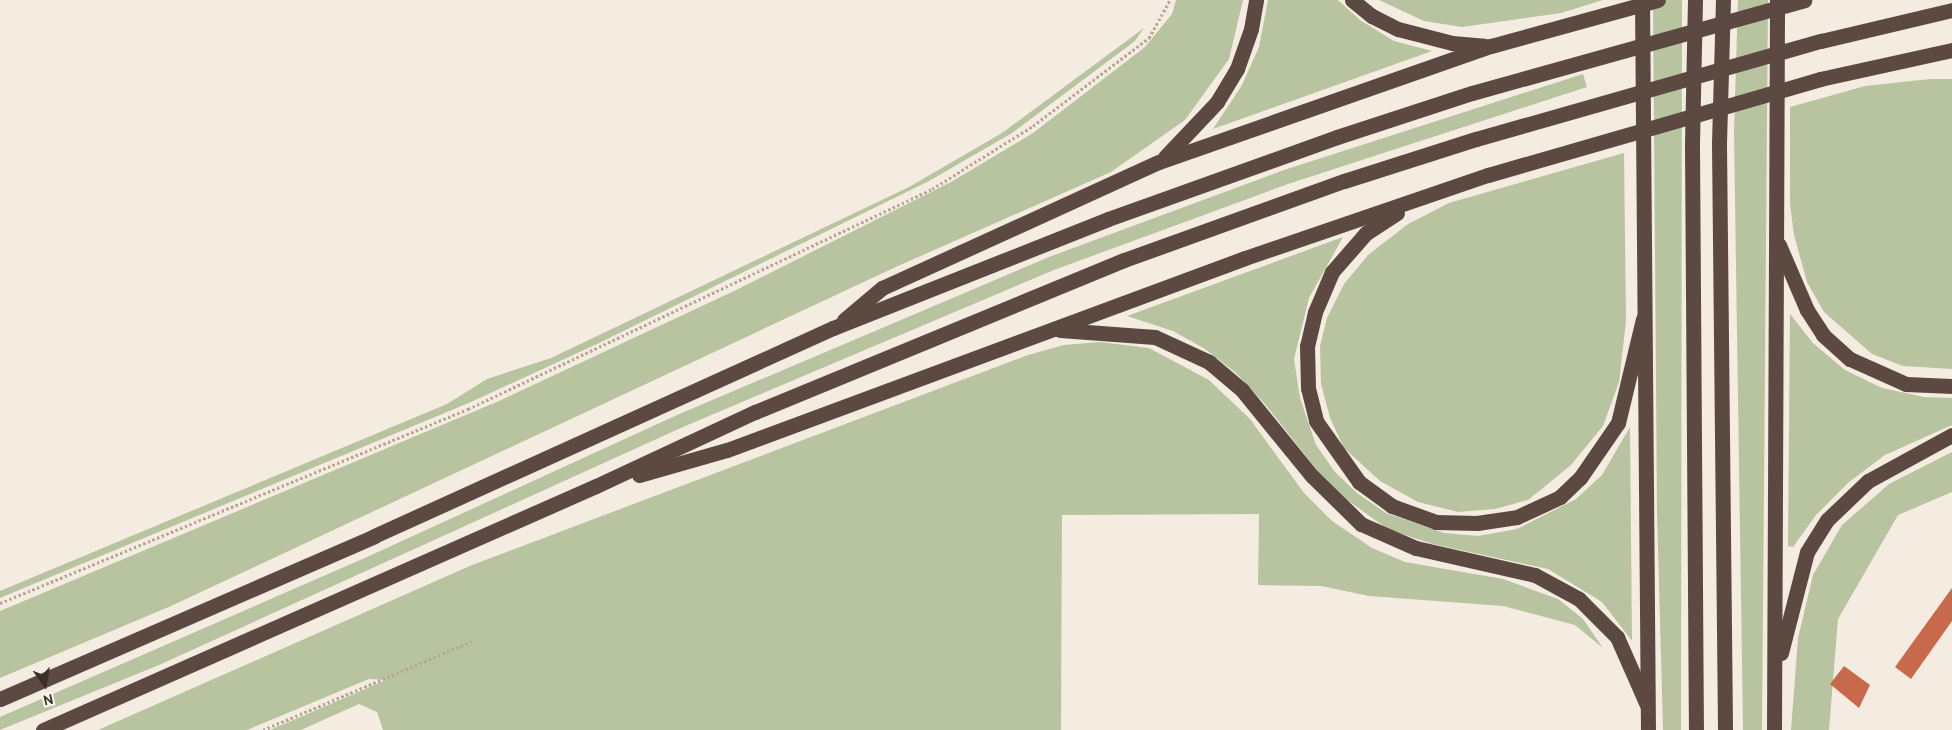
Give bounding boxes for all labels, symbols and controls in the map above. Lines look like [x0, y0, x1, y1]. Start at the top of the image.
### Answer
north arrow [20, 660, 70, 710]
text: N [42, 690, 55, 709]

